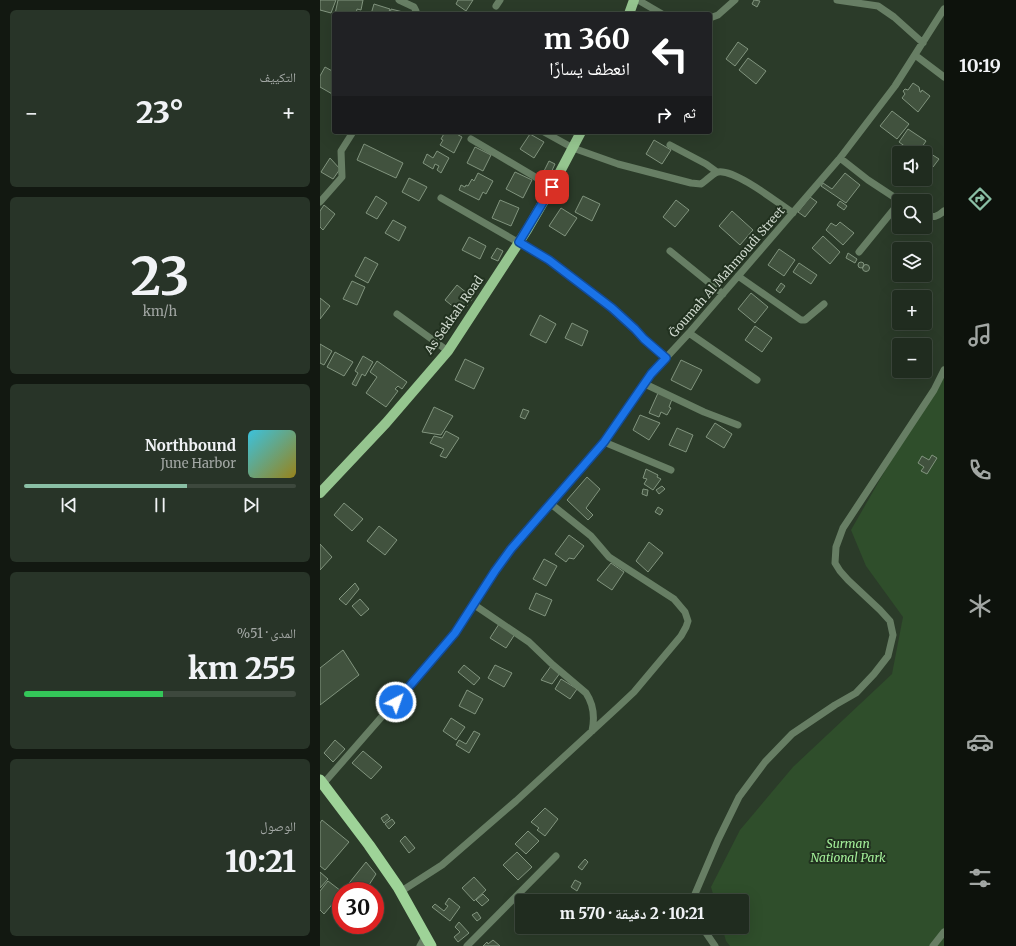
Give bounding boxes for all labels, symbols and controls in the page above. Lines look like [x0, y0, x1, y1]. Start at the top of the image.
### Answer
text: 360 m [544, 21, 630, 57]
icon: left [644, 28, 696, 80]
text: 10:19 [959, 54, 1001, 77]
text: انعطف يسارًا [549, 57, 630, 80]
text: التكييف [260, 69, 296, 86]
text: 23° [136, 93, 184, 131]
text: − [24, 99, 39, 127]
text: + [281, 99, 296, 127]
text: ثم [683, 103, 696, 122]
icon: right [653, 104, 675, 126]
map controls [892, 146, 932, 378]
button: sound [892, 146, 932, 186]
pin [535, 170, 569, 204]
icon: arrive [541, 176, 563, 198]
icon: directions [966, 185, 994, 213]
button: search [892, 194, 932, 234]
street label: Ḡoumah Al Mahmoudi Street [666, 203, 788, 340]
button: layers [892, 242, 932, 282]
text: 23 [130, 244, 190, 309]
street label: As Sekkah Road [420, 273, 486, 358]
button: + [892, 290, 932, 330]
text: km/h [143, 303, 177, 320]
icon: music [966, 321, 994, 349]
button: − [892, 338, 932, 378]
text: Northbound [145, 436, 236, 455]
text: June Harbor [161, 455, 236, 472]
icon: phone [966, 456, 994, 484]
icon: previous [58, 494, 80, 516]
icon: pause [149, 494, 171, 516]
icon: next [240, 494, 262, 516]
icon: climate [966, 592, 994, 620]
text: المدى · 51% [237, 625, 296, 642]
text: 255 km [188, 649, 296, 687]
position arrow [375, 681, 417, 723]
icon: car [966, 728, 994, 756]
text: الوصول [260, 818, 296, 835]
park label: Surman National Park [810, 836, 886, 865]
text: 10:21 [225, 842, 296, 880]
icon: filters [966, 864, 994, 892]
speed limit sign: 30 [332, 882, 384, 934]
text: 10:21 · 2 دقيقة · 570 m [560, 904, 704, 923]

